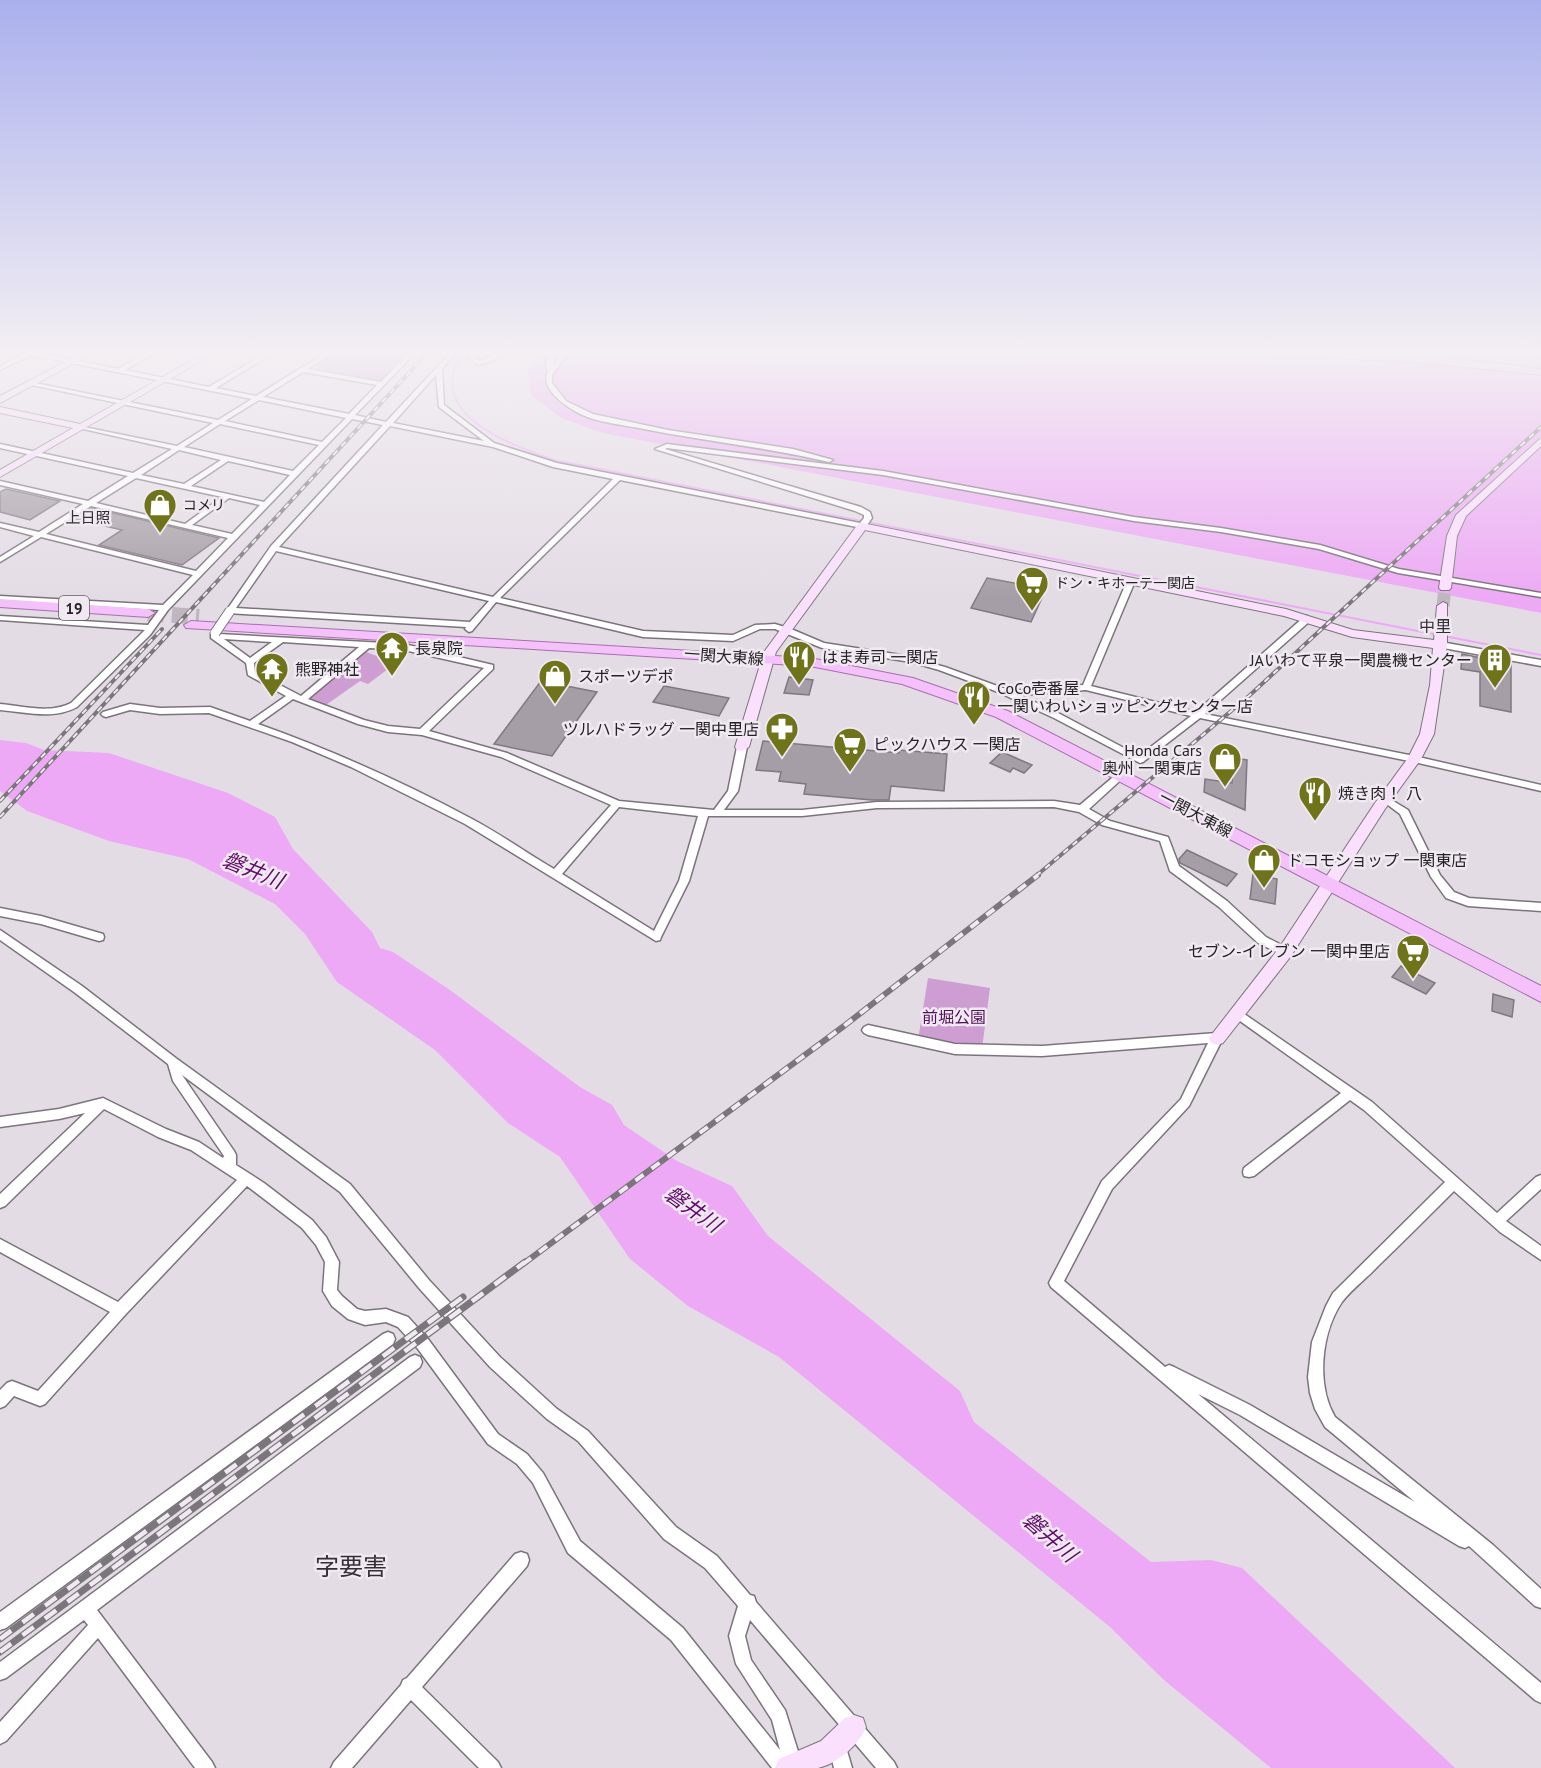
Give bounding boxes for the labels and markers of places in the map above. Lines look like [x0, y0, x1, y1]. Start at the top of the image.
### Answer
shop icon: コメリ [142, 487, 178, 534]
place label: コメリ [183, 496, 225, 514]
supermarket icon: ドン・キホーテ一関店 [1014, 565, 1050, 612]
place label: ドン・キホーテ一関店 [1055, 574, 1195, 592]
temple icon: 長泉院 [374, 630, 410, 677]
place label: 長泉院 [415, 638, 463, 658]
restaurant icon: はま寿司 一関店 [781, 639, 817, 686]
building icon: JAいわて平泉一関農機センター [1477, 642, 1513, 689]
place label: はま寿司 一関店 [822, 647, 938, 667]
place label: JAいわて平泉一関農機センター [1249, 650, 1472, 670]
temple icon: 熊野神社 [254, 651, 290, 698]
shop icon: スポーツデポ [537, 658, 573, 705]
place label: 熊野神社 [295, 659, 359, 679]
place label: スポーツデポ [578, 666, 674, 686]
place label: CoCo壱番屋 一関いわいショッピングセンター店 [997, 678, 1253, 716]
restaurant icon: CoCo壱番屋 一関いわいショッピングセンター店 [956, 679, 992, 726]
pharmacy icon: ツルハドラッグ 一関中里店 [764, 711, 800, 758]
place label: ツルハドラッグ 一関中里店 [563, 719, 759, 739]
supermarket icon: ピックハウス 一関店 [832, 726, 868, 773]
place label: ピックハウス 一関店 [873, 734, 1020, 754]
place label: Honda Cars 奥州 一関東店 [1102, 740, 1202, 778]
shop icon: Honda Cars 奥州 一関東店 [1207, 741, 1243, 788]
restaurant icon: 焼き肉！ 八 [1297, 775, 1333, 822]
place label: 焼き肉！ 八 [1338, 783, 1422, 803]
shop icon: ドコモショップ 一関東店 [1246, 842, 1282, 889]
place label: ドコモショップ 一関東店 [1287, 850, 1467, 870]
supermarket icon: セブン-イレブン 一関中里店 [1395, 933, 1431, 980]
place label: セブン-イレブン 一関中里店 [1188, 941, 1390, 961]

